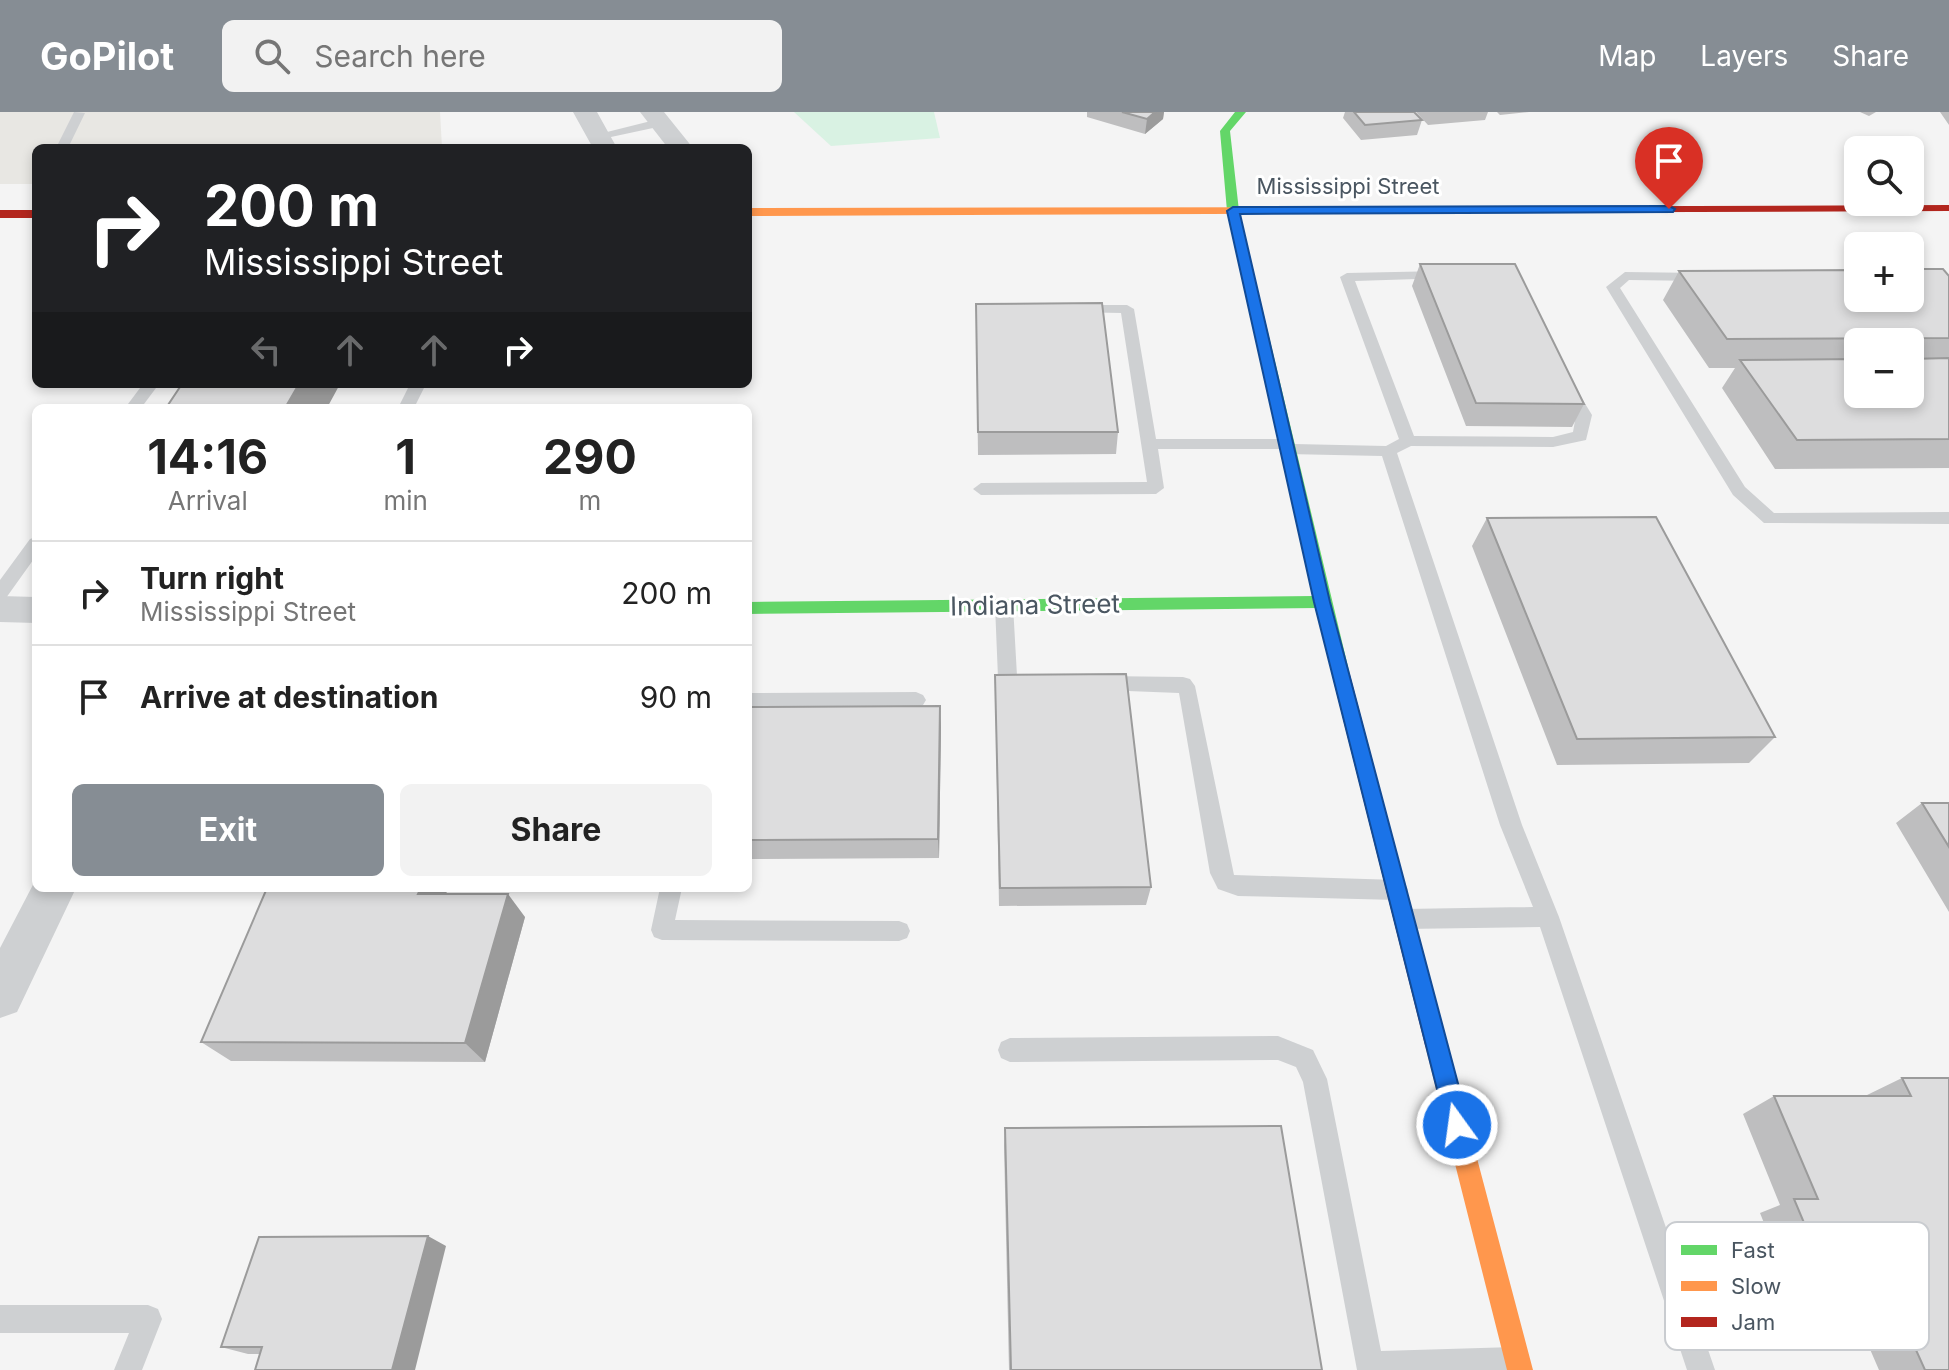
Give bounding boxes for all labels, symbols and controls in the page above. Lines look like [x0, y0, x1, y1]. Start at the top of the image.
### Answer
search box [222, 20, 782, 92]
text: GoPilot [40, 33, 174, 79]
icon: search [250, 34, 294, 78]
text: Search here [314, 38, 486, 74]
text: Map [1598, 39, 1656, 73]
text: Layers [1700, 39, 1788, 73]
text: Share [1832, 39, 1909, 73]
pin [1635, 127, 1703, 209]
map controls [1844, 136, 1924, 408]
button: search [1844, 136, 1924, 216]
icon: arrive [1647, 139, 1691, 183]
text: 200 m [204, 172, 379, 240]
street label: Mississippi Street [1257, 173, 1439, 199]
icon: right [72, 176, 176, 280]
button: + [1844, 232, 1924, 312]
text: Mississippi Street [204, 240, 503, 284]
icon: left [244, 328, 288, 372]
icon: ahead [328, 328, 372, 372]
icon: ahead [412, 328, 456, 372]
icon: right [496, 328, 540, 372]
button: − [1844, 328, 1924, 408]
text: 14:16 [147, 427, 268, 486]
text: 1 [395, 427, 416, 486]
text: 290 [543, 427, 637, 486]
text: Arrival [168, 485, 248, 516]
text: min [383, 485, 428, 516]
text: m [579, 485, 601, 516]
text: Turn right [140, 560, 284, 596]
icon: right [72, 571, 116, 615]
text: 200 m [621, 575, 712, 611]
street label: Indiana Street [950, 588, 1120, 621]
text: Mississippi Street [140, 596, 356, 627]
icon: arrive [72, 675, 116, 719]
text: Arrive at destination [140, 679, 438, 715]
text: 90 m [640, 679, 712, 715]
button: Exit [72, 784, 384, 876]
button: Share [400, 784, 712, 876]
position arrow [1415, 1083, 1499, 1167]
legend [1665, 1222, 1929, 1350]
text: Fast [1731, 1237, 1775, 1263]
text: Slow [1731, 1273, 1781, 1299]
text: Jam [1731, 1309, 1775, 1335]

